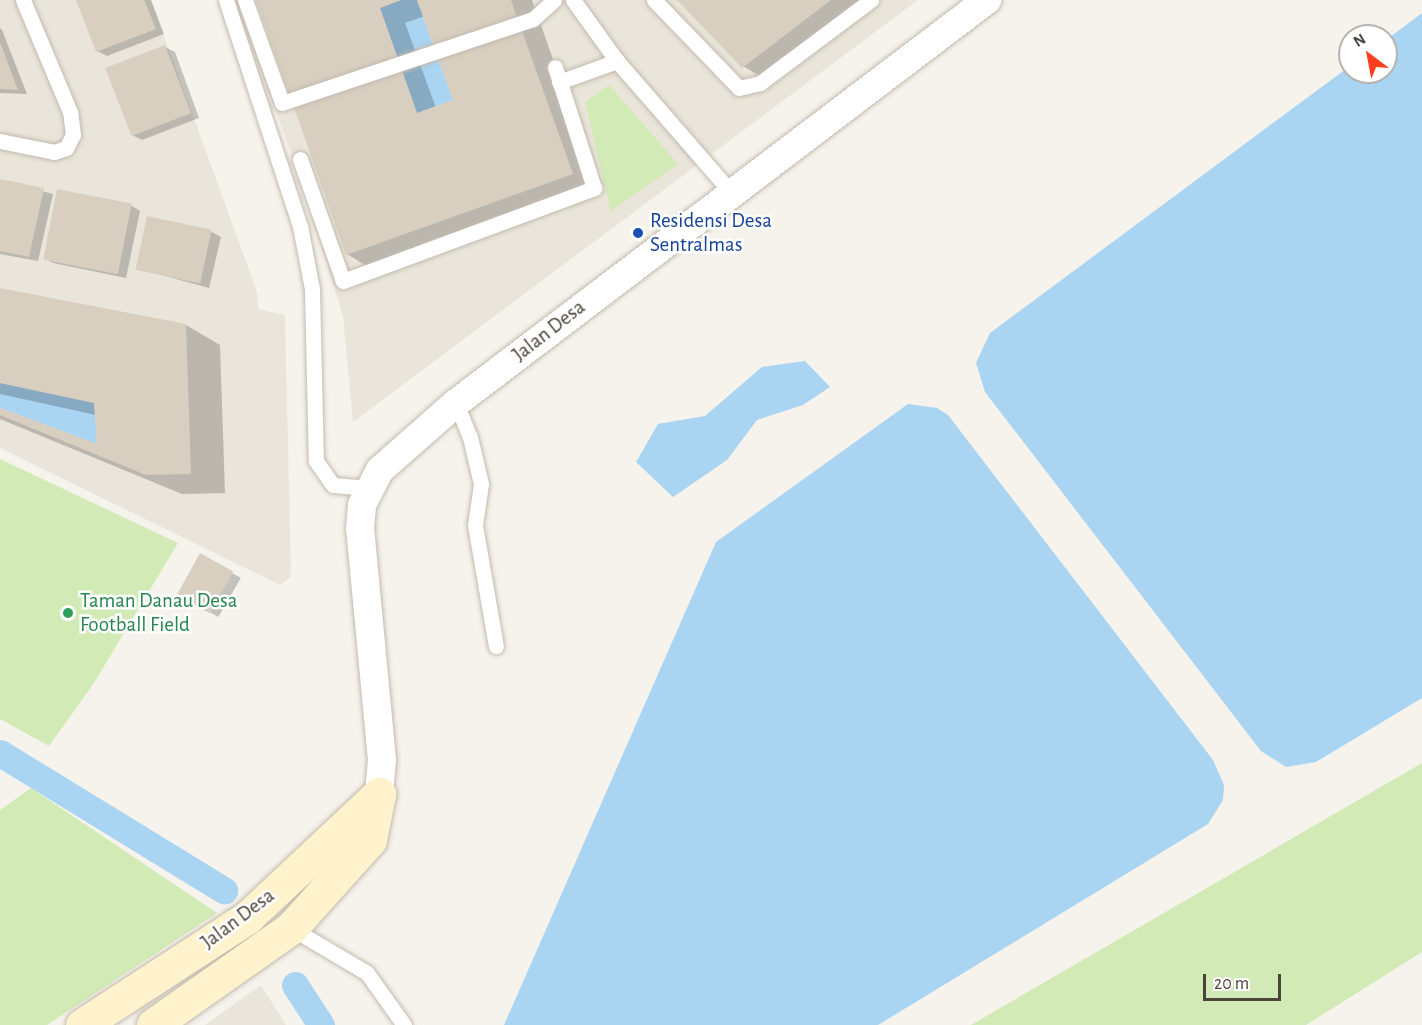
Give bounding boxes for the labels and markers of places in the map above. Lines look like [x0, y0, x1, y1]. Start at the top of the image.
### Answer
place label: Residensi Desa Sentralmas [650, 208, 772, 258]
marker: Residensi Desa Sentralmas [631, 226, 645, 240]
place label: Taman Danau Desa Football Field [80, 588, 237, 638]
marker: Taman Danau Desa Football Field [61, 606, 75, 620]

